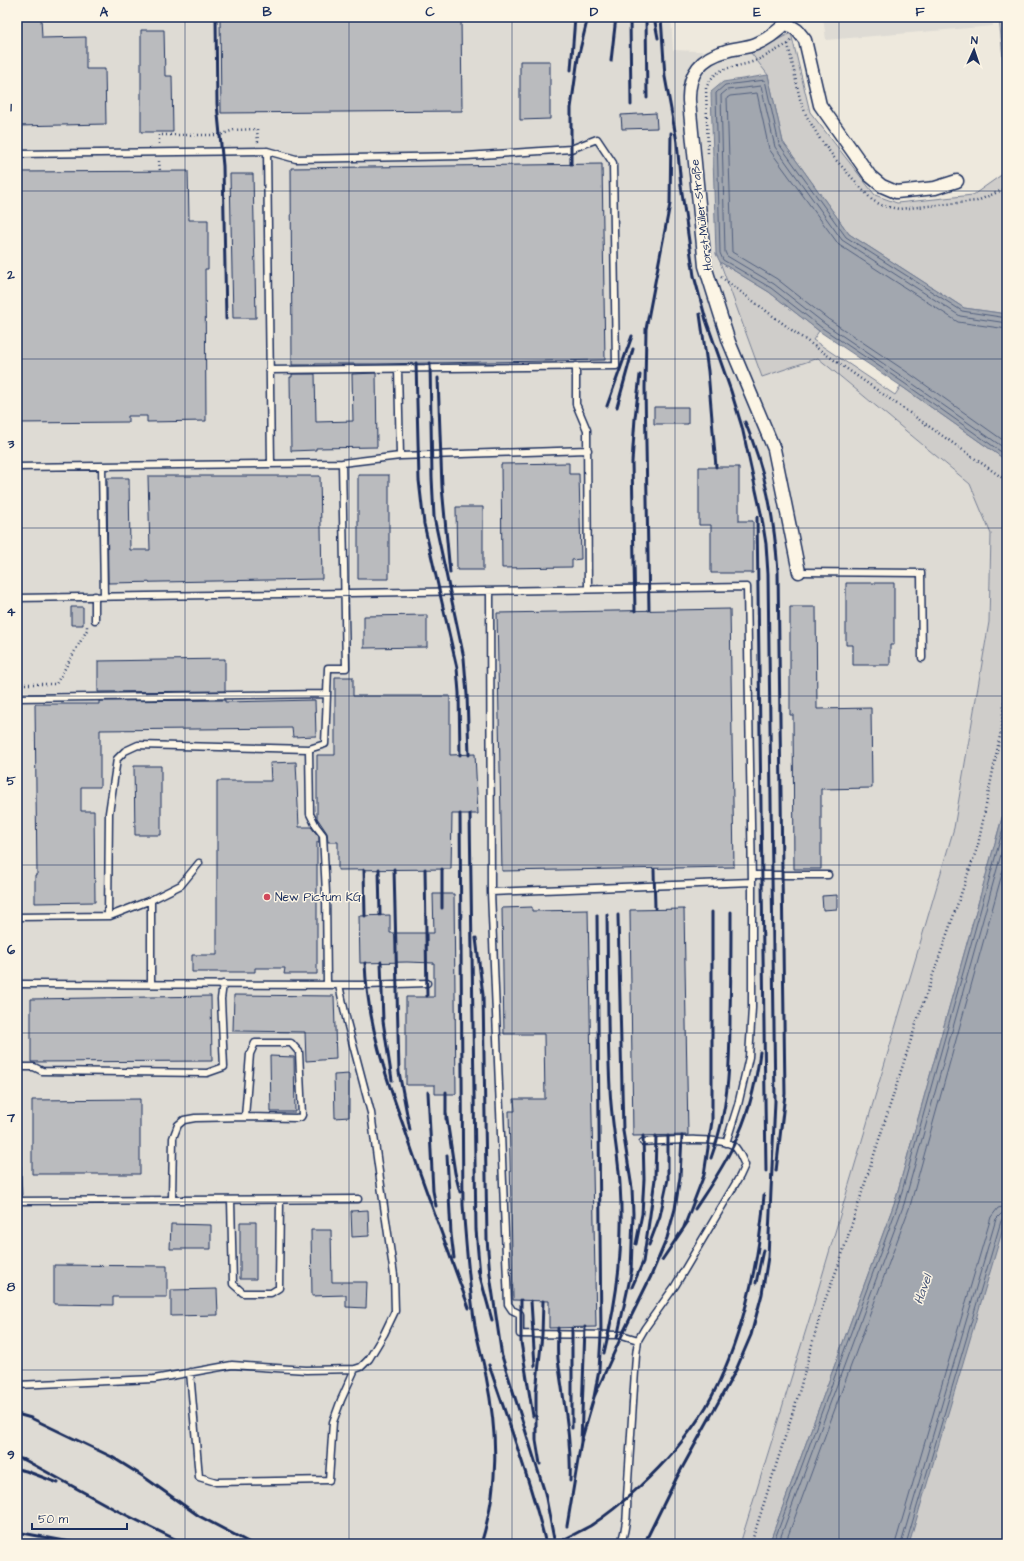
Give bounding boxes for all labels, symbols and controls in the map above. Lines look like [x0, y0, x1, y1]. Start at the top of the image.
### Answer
text: A [100, 3, 109, 21]
text: B [262, 3, 272, 21]
text: C [425, 3, 435, 21]
text: D [590, 3, 599, 21]
text: E [753, 3, 761, 21]
text: F [915, 3, 925, 21]
north arrow [954, 30, 994, 70]
text: N [971, 33, 978, 48]
text: 1 [10, 98, 12, 116]
street label: Horst-Müller-Straße [686, 158, 717, 272]
text: 2 [6, 266, 15, 284]
text: 3 [7, 435, 15, 453]
text: 4 [7, 603, 16, 621]
text: 5 [6, 772, 16, 790]
place label: New Pictum KG [275, 889, 362, 906]
marker: New Pictum KG [262, 892, 272, 902]
text: 6 [7, 941, 16, 959]
text: 7 [6, 1109, 16, 1127]
water label: Havel [910, 1270, 937, 1307]
text: 8 [7, 1278, 16, 1296]
text: 9 [7, 1446, 15, 1464]
scale bar [32, 1505, 127, 1531]
text: 50 m [38, 1511, 69, 1528]

